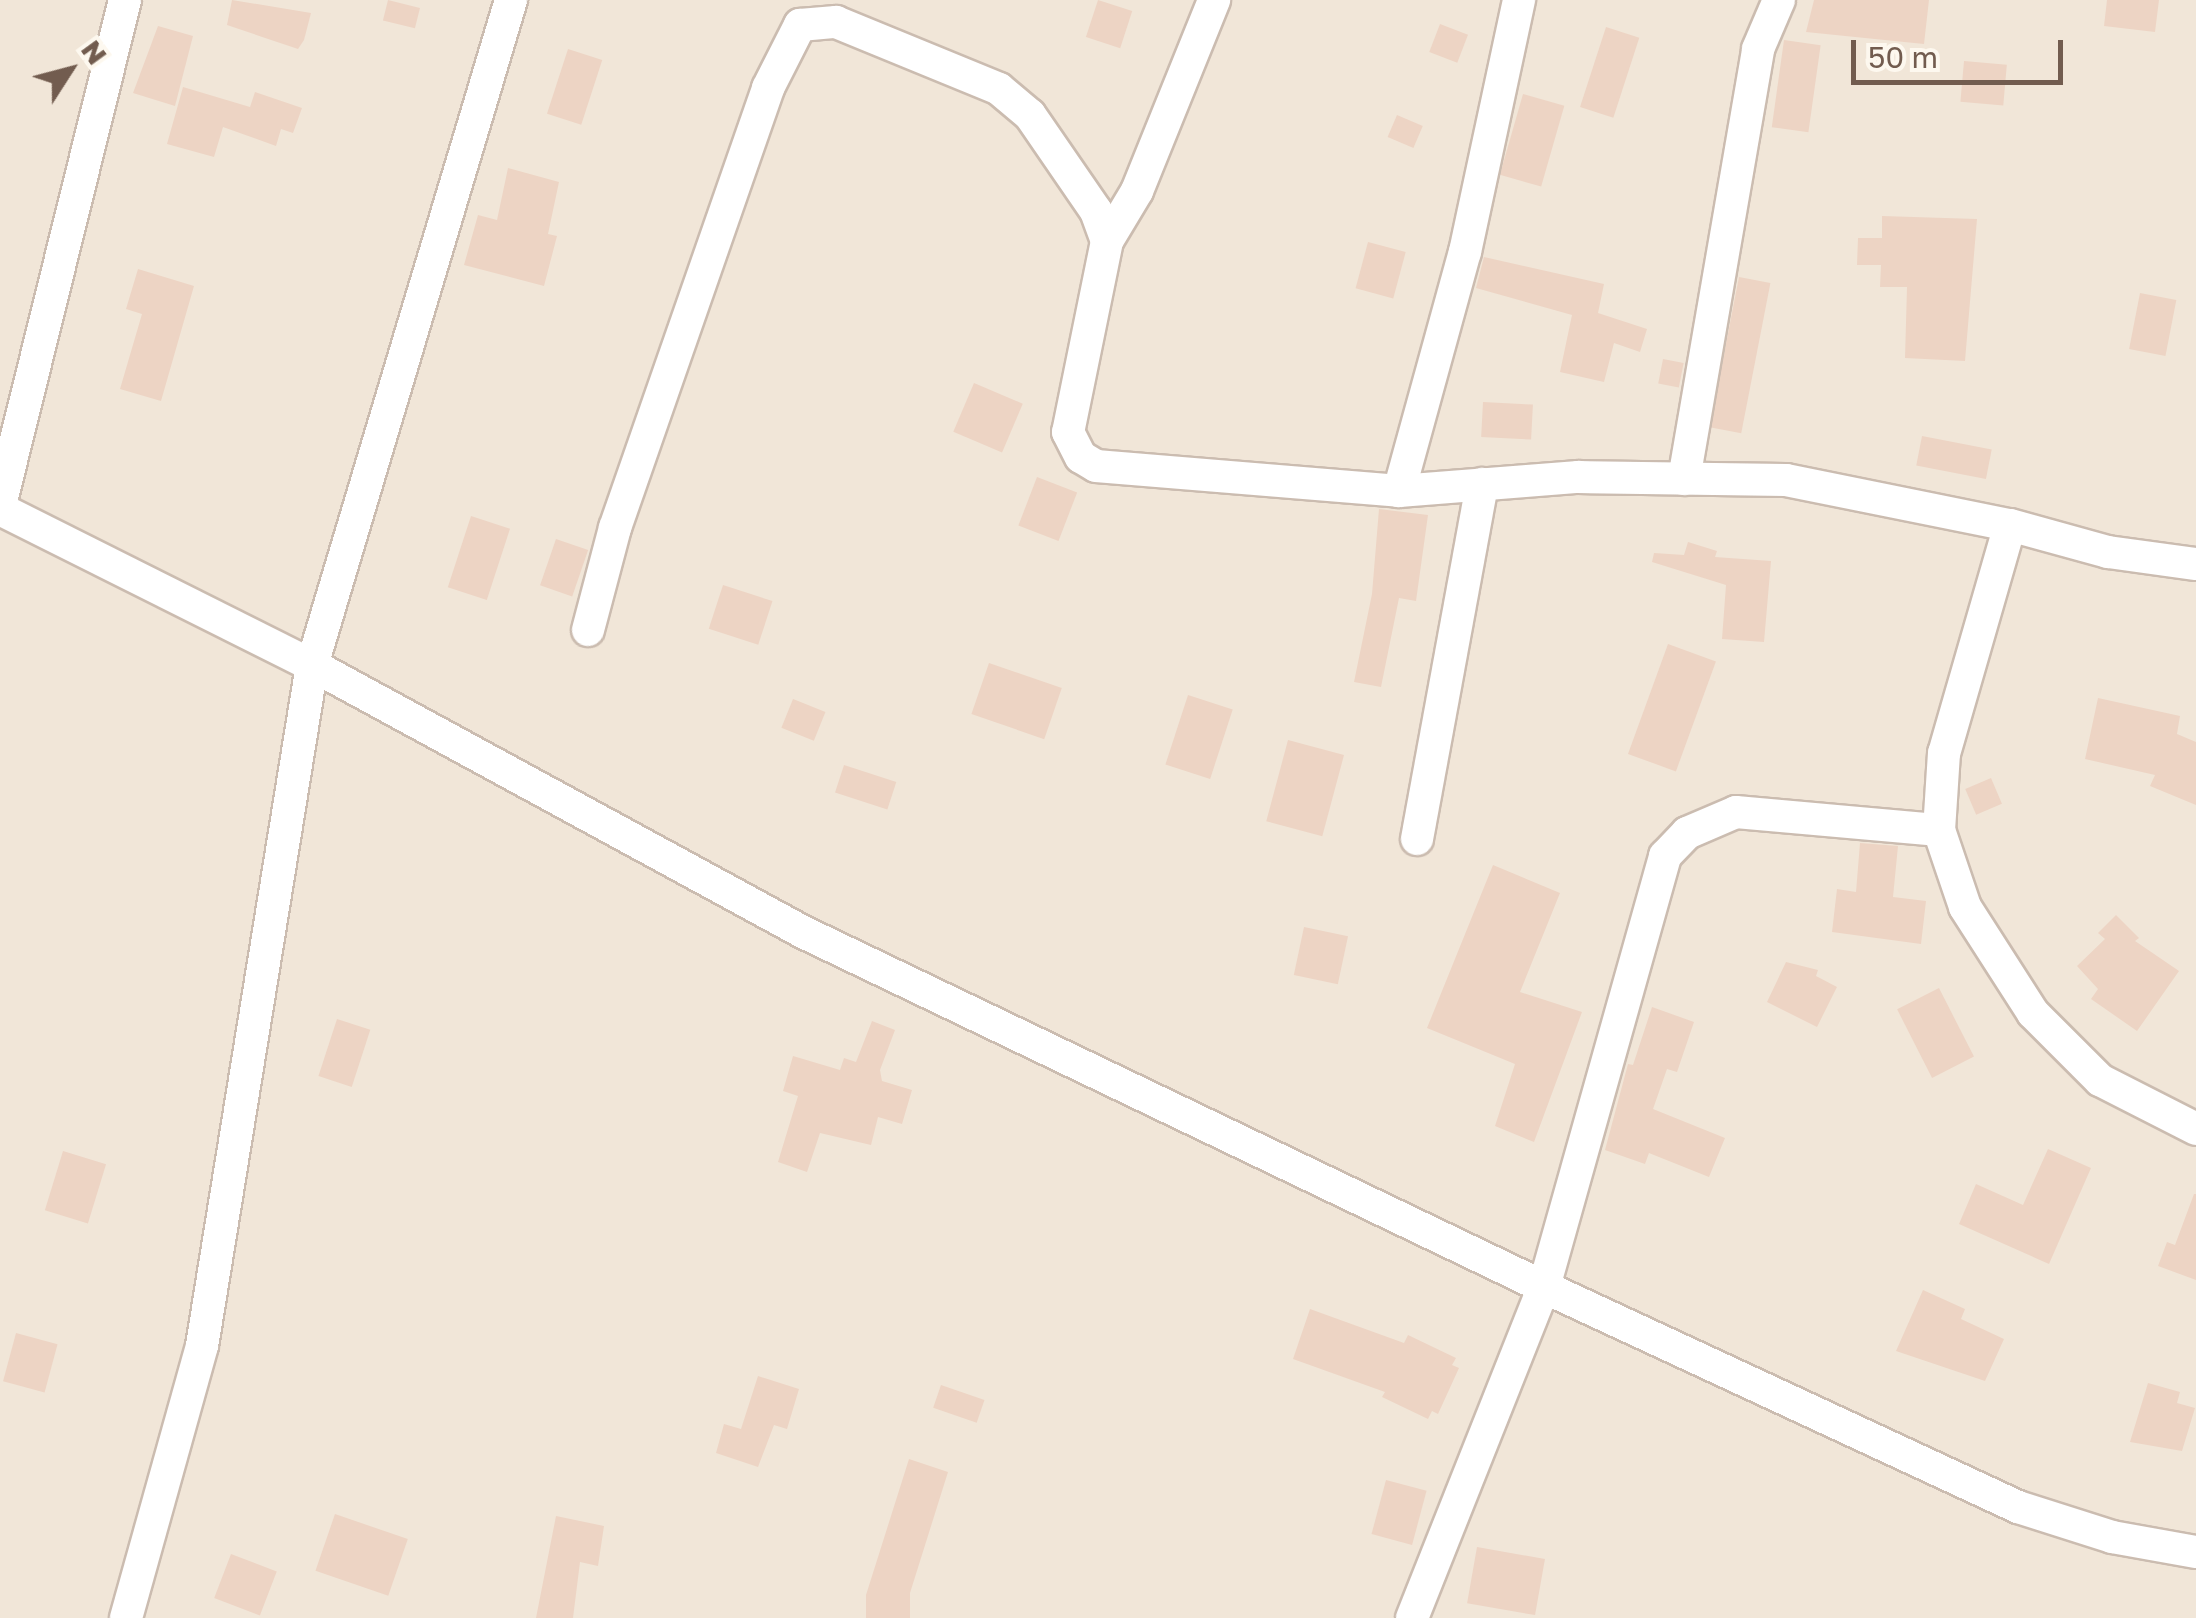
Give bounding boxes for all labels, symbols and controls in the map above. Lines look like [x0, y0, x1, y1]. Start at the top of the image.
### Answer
north arrow [20, 20, 120, 120]
scale bar [1856, 20, 2068, 82]
text: N [75, 34, 114, 70]
text: 50 m [1868, 39, 1938, 75]

